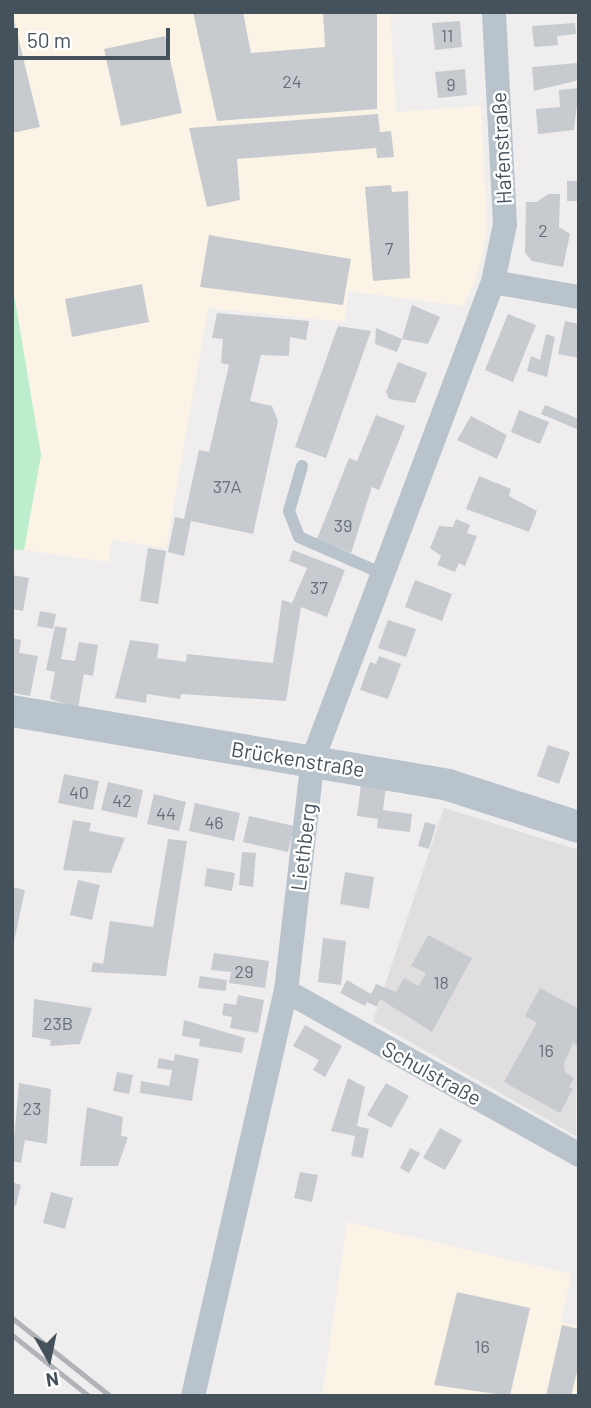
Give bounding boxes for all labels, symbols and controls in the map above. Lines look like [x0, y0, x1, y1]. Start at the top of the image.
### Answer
scale bar [18, 14, 173, 58]
house number: 11 [441, 24, 453, 46]
text: 50 m [27, 27, 71, 52]
house number: 24 [282, 70, 302, 92]
house number: 9 [446, 73, 456, 95]
street label: Hafenstraße [485, 91, 517, 205]
house number: 2 [538, 219, 548, 241]
house number: 7 [385, 237, 393, 259]
house number: 37A [213, 475, 241, 497]
house number: 39 [334, 514, 352, 536]
house number: 37 [310, 576, 328, 598]
street label: Brückenstraße [230, 736, 366, 782]
house number: 40 [69, 781, 89, 803]
house number: 42 [112, 789, 132, 811]
house number: 44 [156, 802, 176, 824]
street label: Liethberg [285, 802, 321, 892]
house number: 46 [204, 811, 224, 833]
house number: 29 [234, 960, 254, 982]
house number: 18 [433, 971, 449, 993]
house number: 23B [43, 1012, 73, 1034]
street label: Schulstraße [378, 1035, 486, 1111]
house number: 16 [538, 1039, 554, 1061]
house number: 23 [23, 1097, 41, 1119]
north arrow [14, 1324, 84, 1394]
house number: 16 [474, 1335, 490, 1357]
text: N [44, 1368, 60, 1393]

